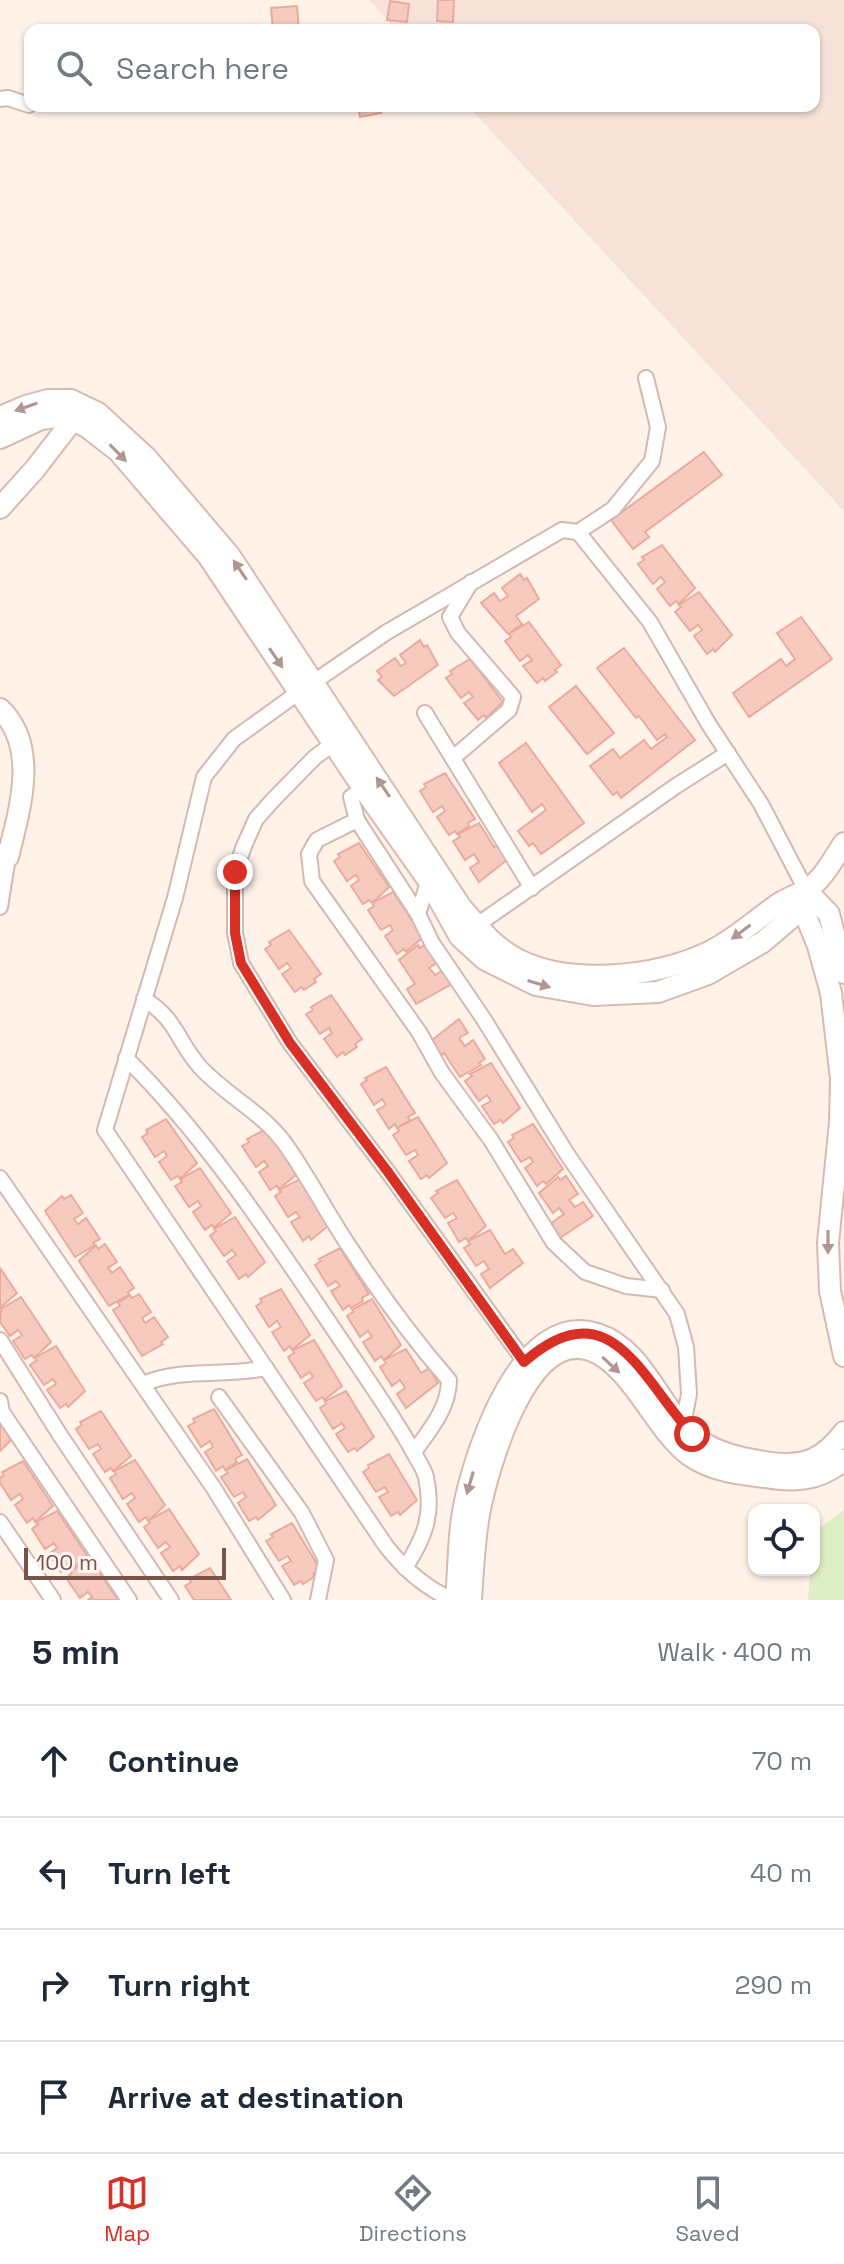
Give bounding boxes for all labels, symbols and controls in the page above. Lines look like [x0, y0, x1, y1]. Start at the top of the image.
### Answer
search box [24, 24, 820, 112]
icon: search [52, 46, 96, 90]
text: Search here [116, 49, 289, 88]
one-way arrow [14, 401, 38, 413]
one-way arrow [108, 443, 126, 462]
one-way arrow [233, 559, 248, 580]
one-way arrow [269, 647, 284, 668]
one-way arrow [376, 777, 391, 798]
route end [217, 854, 253, 890]
one-way arrow [731, 923, 751, 939]
one-way arrow [528, 978, 552, 991]
one-way arrow [822, 1230, 834, 1255]
one-way arrow [601, 1356, 620, 1374]
route start [674, 1416, 710, 1452]
one-way arrow [463, 1472, 476, 1496]
map controls [748, 1504, 820, 1576]
button: locate [748, 1504, 820, 1576]
scale bar [24, 1544, 226, 1580]
text: 100 m [36, 1548, 98, 1576]
text: 5 min [32, 1631, 120, 1674]
text: Walk · 400 m [657, 1635, 812, 1669]
icon: ahead [32, 1739, 76, 1783]
text: Continue [108, 1742, 239, 1781]
text: 70 m [752, 1744, 812, 1778]
icon: left [32, 1851, 76, 1895]
text: Turn left [108, 1854, 231, 1893]
text: 40 m [750, 1856, 812, 1890]
icon: right [32, 1963, 76, 2007]
text: Turn right [108, 1966, 251, 2005]
text: 290 m [735, 1968, 812, 2002]
icon: arrive [32, 2075, 76, 2119]
text: Arrive at destination [108, 2078, 404, 2117]
tab: Map [104, 2171, 150, 2247]
tab: Directions [359, 2171, 467, 2247]
tab: Saved [675, 2171, 740, 2247]

